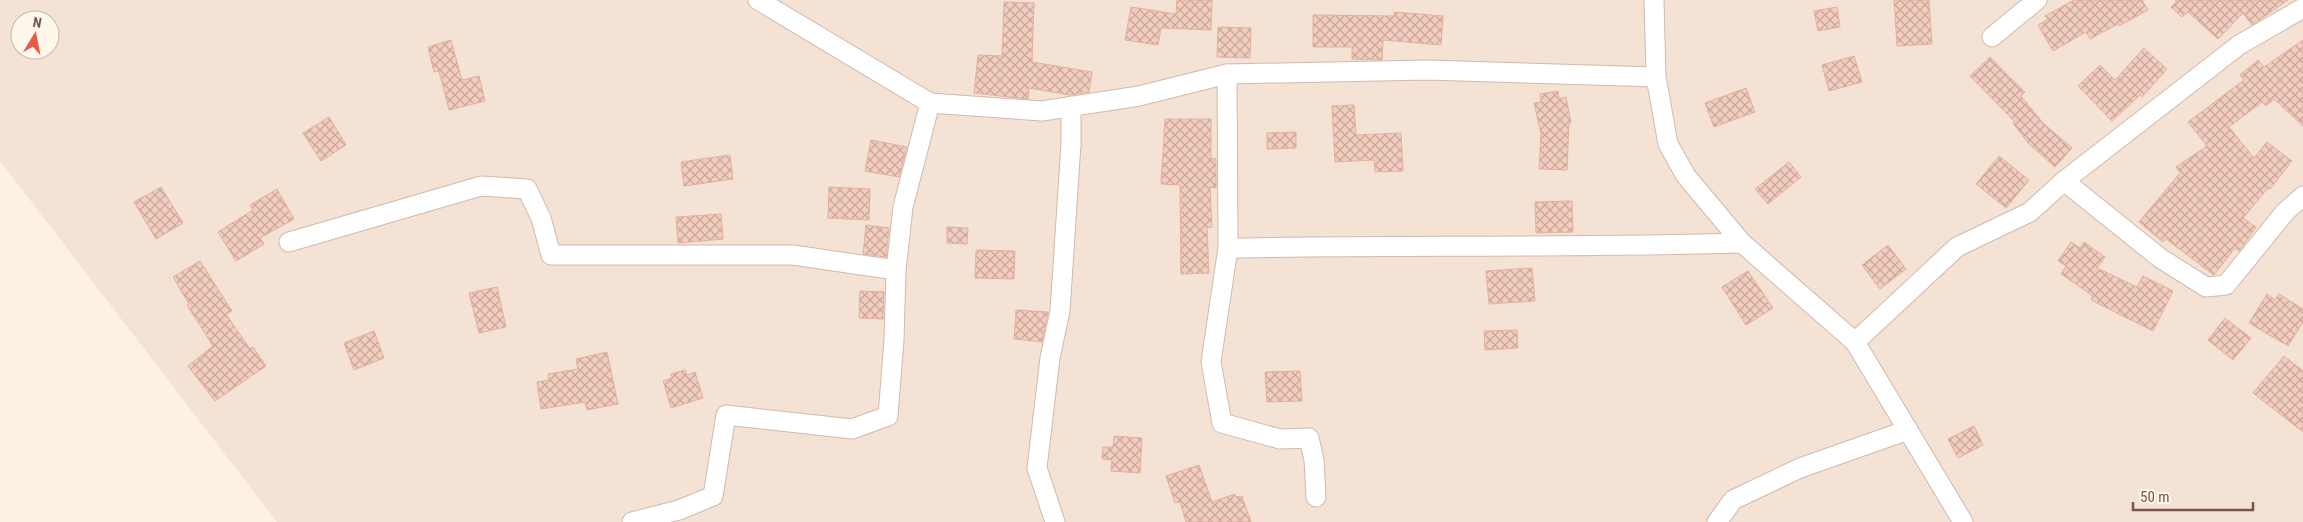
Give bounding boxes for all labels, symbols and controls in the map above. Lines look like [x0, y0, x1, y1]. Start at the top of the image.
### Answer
north arrow [10, 10, 60, 60]
text: N [32, 14, 43, 31]
scale bar [2133, 480, 2253, 512]
text: 50 m [2140, 488, 2170, 506]

